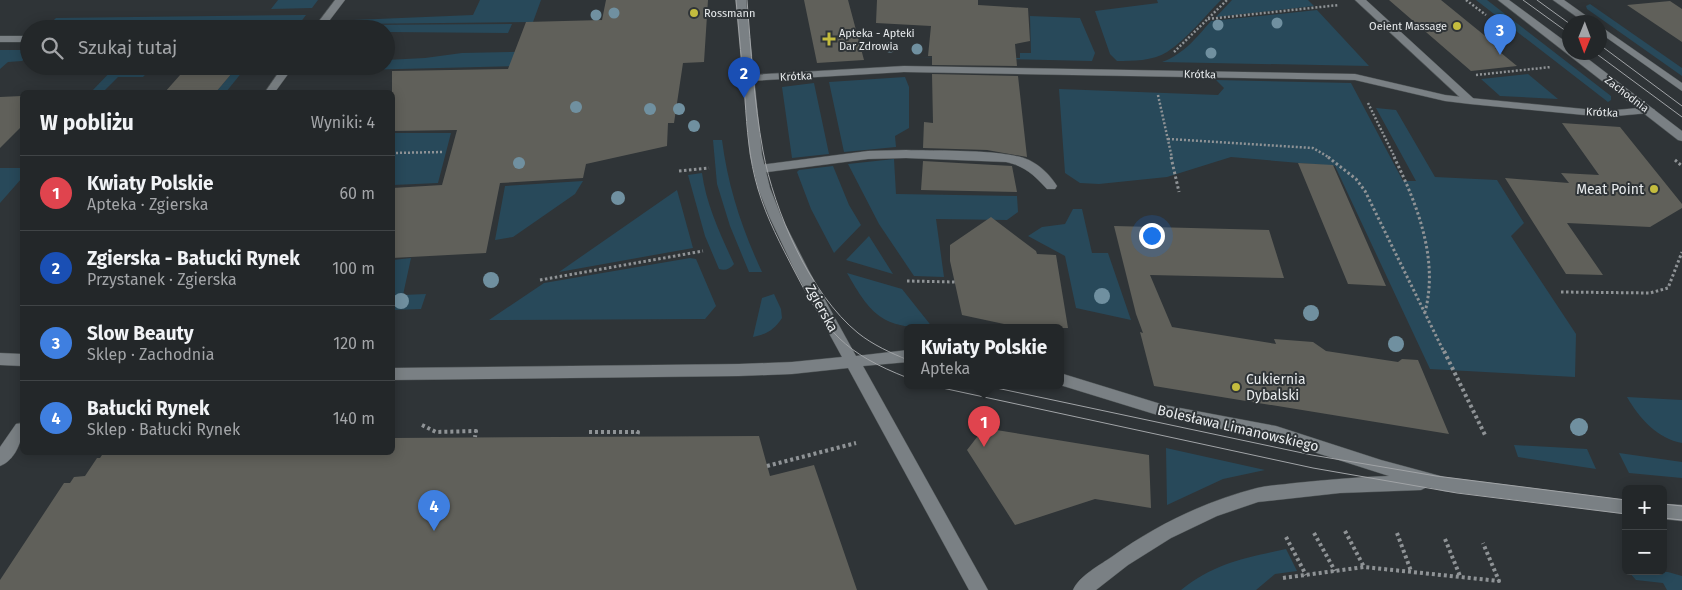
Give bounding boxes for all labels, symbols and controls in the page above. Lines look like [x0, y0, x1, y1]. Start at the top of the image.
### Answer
marker: Rossmann [688, 7, 700, 19]
place label: Rossmann [704, 7, 755, 20]
pin: 3 [1484, 14, 1516, 55]
north arrow [1562, 15, 1607, 60]
search box [20, 20, 395, 75]
place label: Oeient Massage [1369, 20, 1447, 33]
marker: Oeient Massage [1451, 20, 1463, 32]
place label: Apteka - Apteki Dar Zdrowia [839, 27, 915, 53]
marker: Apteka - Apteki Dar Zdrowia [823, 33, 835, 45]
icon: search [38, 34, 66, 62]
text: Szukaj tutaj [78, 36, 177, 59]
pin: 2 [728, 57, 760, 98]
street label: Krótka [1184, 68, 1216, 81]
street label: Krótka [780, 69, 812, 84]
street label: Zachodnia [1602, 74, 1651, 115]
street label: Krótka [1586, 105, 1618, 120]
text: W pobliżu [40, 110, 134, 136]
text: Wyniki: 4 [311, 113, 375, 132]
text: Kwiaty Polskie [87, 172, 214, 195]
place label: Meat Point [1576, 181, 1645, 198]
marker: Meat Point [1648, 183, 1660, 195]
text: 1 [52, 184, 60, 203]
text: 60 m [340, 184, 375, 203]
text: Apteka · Zgierska [87, 195, 208, 214]
your location [1139, 223, 1165, 249]
text: Zgierska - Bałucki Rynek [87, 247, 300, 270]
text: 2 [52, 259, 60, 278]
text: 100 m [332, 259, 375, 278]
text: Przystanek · Zgierska [87, 270, 237, 289]
street label: Zgierska [801, 281, 842, 335]
text: Slow Beauty [87, 322, 194, 345]
popup [904, 324, 1064, 389]
text: 3 [52, 334, 60, 353]
text: 120 m [333, 334, 375, 353]
text: Kwiaty Polskie [921, 336, 1047, 359]
text: Sklep · Zachodnia [87, 345, 214, 364]
text: Apteka [921, 359, 970, 378]
place label: Cukiernia Dybalski [1246, 371, 1306, 404]
marker: Cukiernia Dybalski [1230, 381, 1242, 393]
text: Bałucki Rynek [87, 397, 210, 420]
street label: Bolesława Limanowskiego [1156, 402, 1320, 455]
pin: 1 [968, 406, 1000, 447]
text: 4 [51, 409, 61, 428]
text: 140 m [333, 409, 375, 428]
text: Sklep · Bałucki Rynek [87, 420, 240, 439]
map controls [1622, 485, 1667, 575]
button: + [1622, 485, 1667, 530]
pin: 4 [418, 490, 450, 531]
button: − [1622, 530, 1667, 575]

